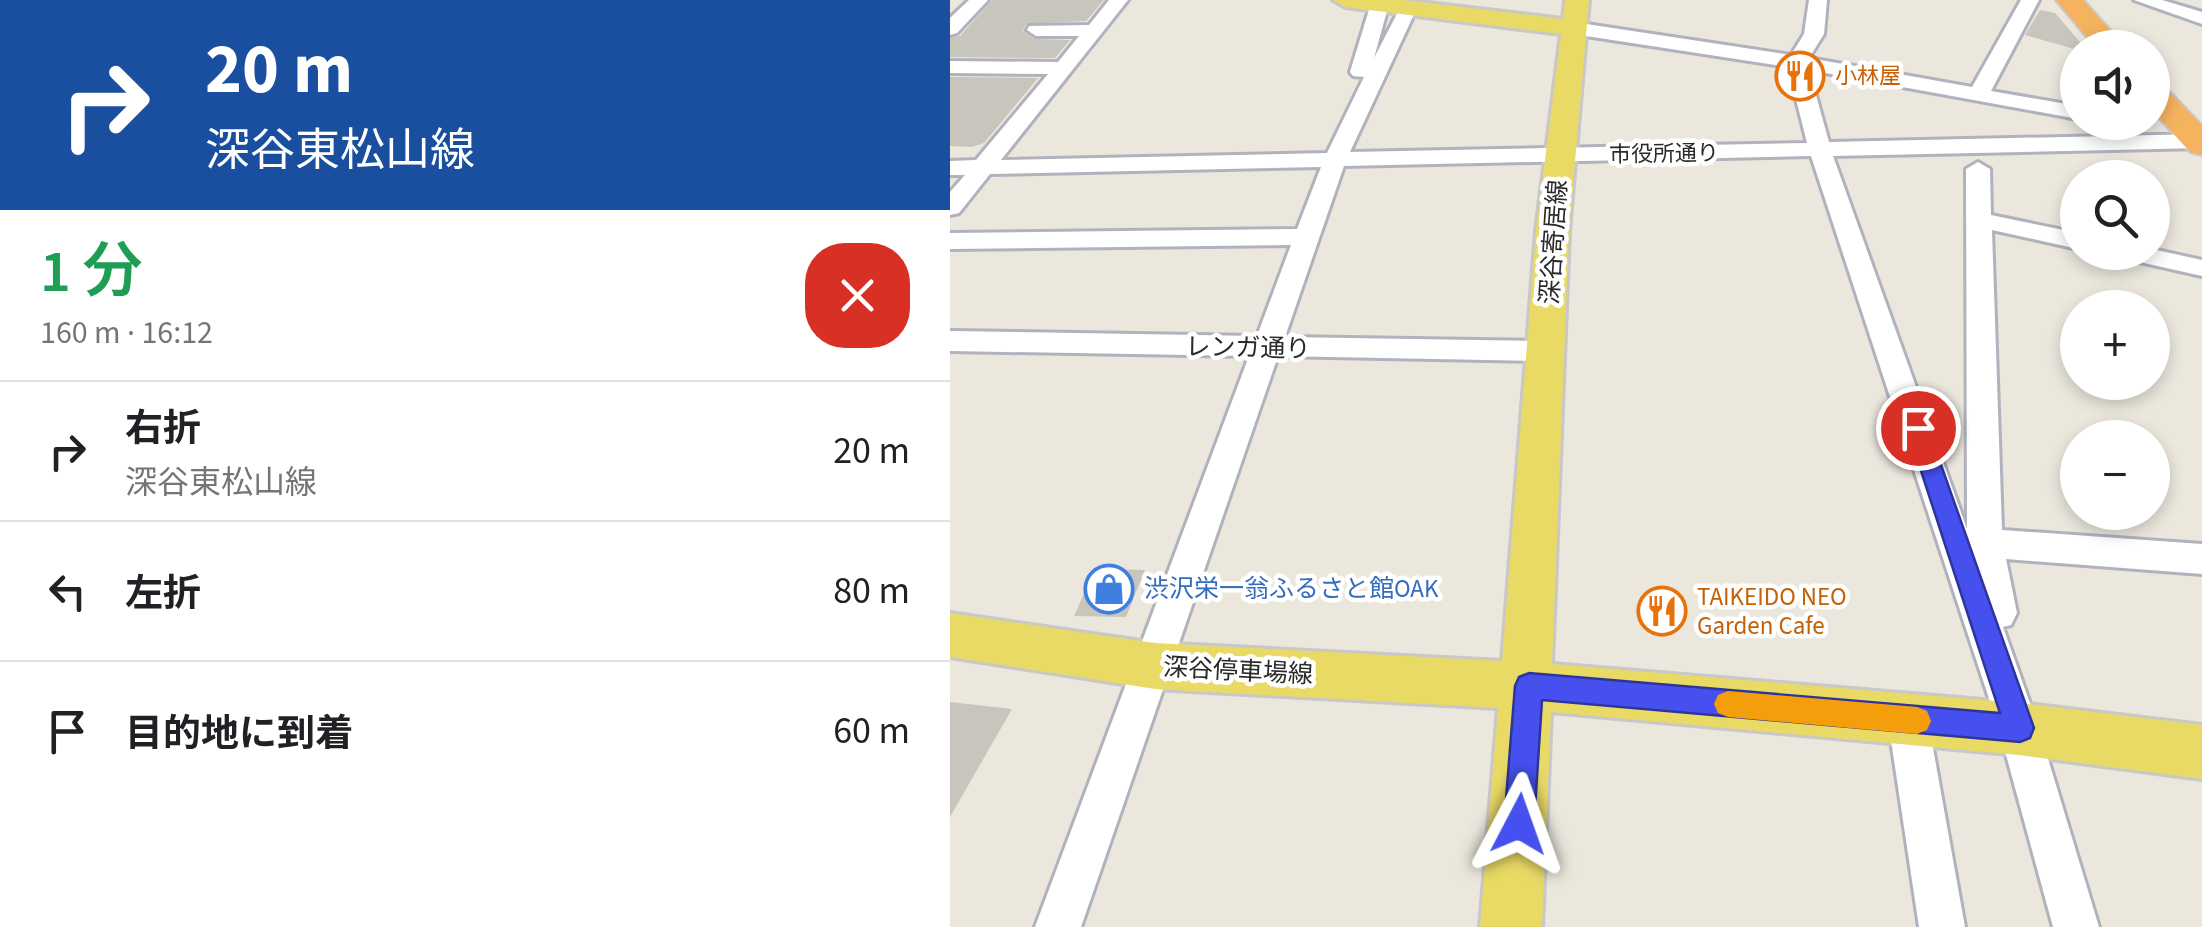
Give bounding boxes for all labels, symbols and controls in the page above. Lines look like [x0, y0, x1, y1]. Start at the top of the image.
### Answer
text: 20 m [205, 20, 353, 120]
map controls [2060, 30, 2170, 530]
button: sound [2060, 30, 2170, 140]
icon: right [40, 40, 170, 170]
restaurant icon: 小林屋 [1774, 50, 1826, 102]
place label: 小林屋 [1835, 60, 1901, 92]
text: 深谷東松山線 [205, 119, 475, 183]
street label: 市役所通り [1609, 137, 1719, 171]
button: search [2060, 160, 2170, 270]
street label: 深谷寄居線 [1532, 178, 1576, 306]
text: 1 分 [40, 230, 143, 315]
button: close [805, 243, 910, 348]
button: + [2060, 290, 2170, 400]
text: 160 m · 16:12 [40, 310, 213, 356]
street label: レンガ通り [1185, 329, 1311, 367]
pin [1876, 386, 1961, 471]
icon: arrive [1891, 401, 1946, 456]
text: 右折 [125, 402, 201, 456]
button: − [2060, 420, 2170, 530]
icon: right [40, 424, 95, 479]
text: 20 m [833, 424, 910, 478]
text: 深谷東松山線 [125, 460, 317, 506]
shop icon: 渋沢栄一翁ふるさと館OAK [1083, 563, 1135, 615]
icon: left [40, 564, 95, 619]
text: 80 m [833, 564, 910, 618]
text: 左折 [125, 567, 201, 621]
place label: 渋沢栄一翁ふるさと館OAK [1144, 571, 1439, 607]
place label: TAIKEIDO NEO Garden Cafe [1697, 579, 1847, 644]
restaurant icon: TAIKEIDO NEO Garden Cafe [1636, 585, 1688, 637]
street label: 深谷停車場線 [1162, 649, 1314, 693]
icon: arrive [40, 704, 95, 759]
text: 60 m [833, 704, 910, 758]
text: 目的地に到着 [125, 707, 353, 761]
position arrow [1467, 772, 1571, 876]

